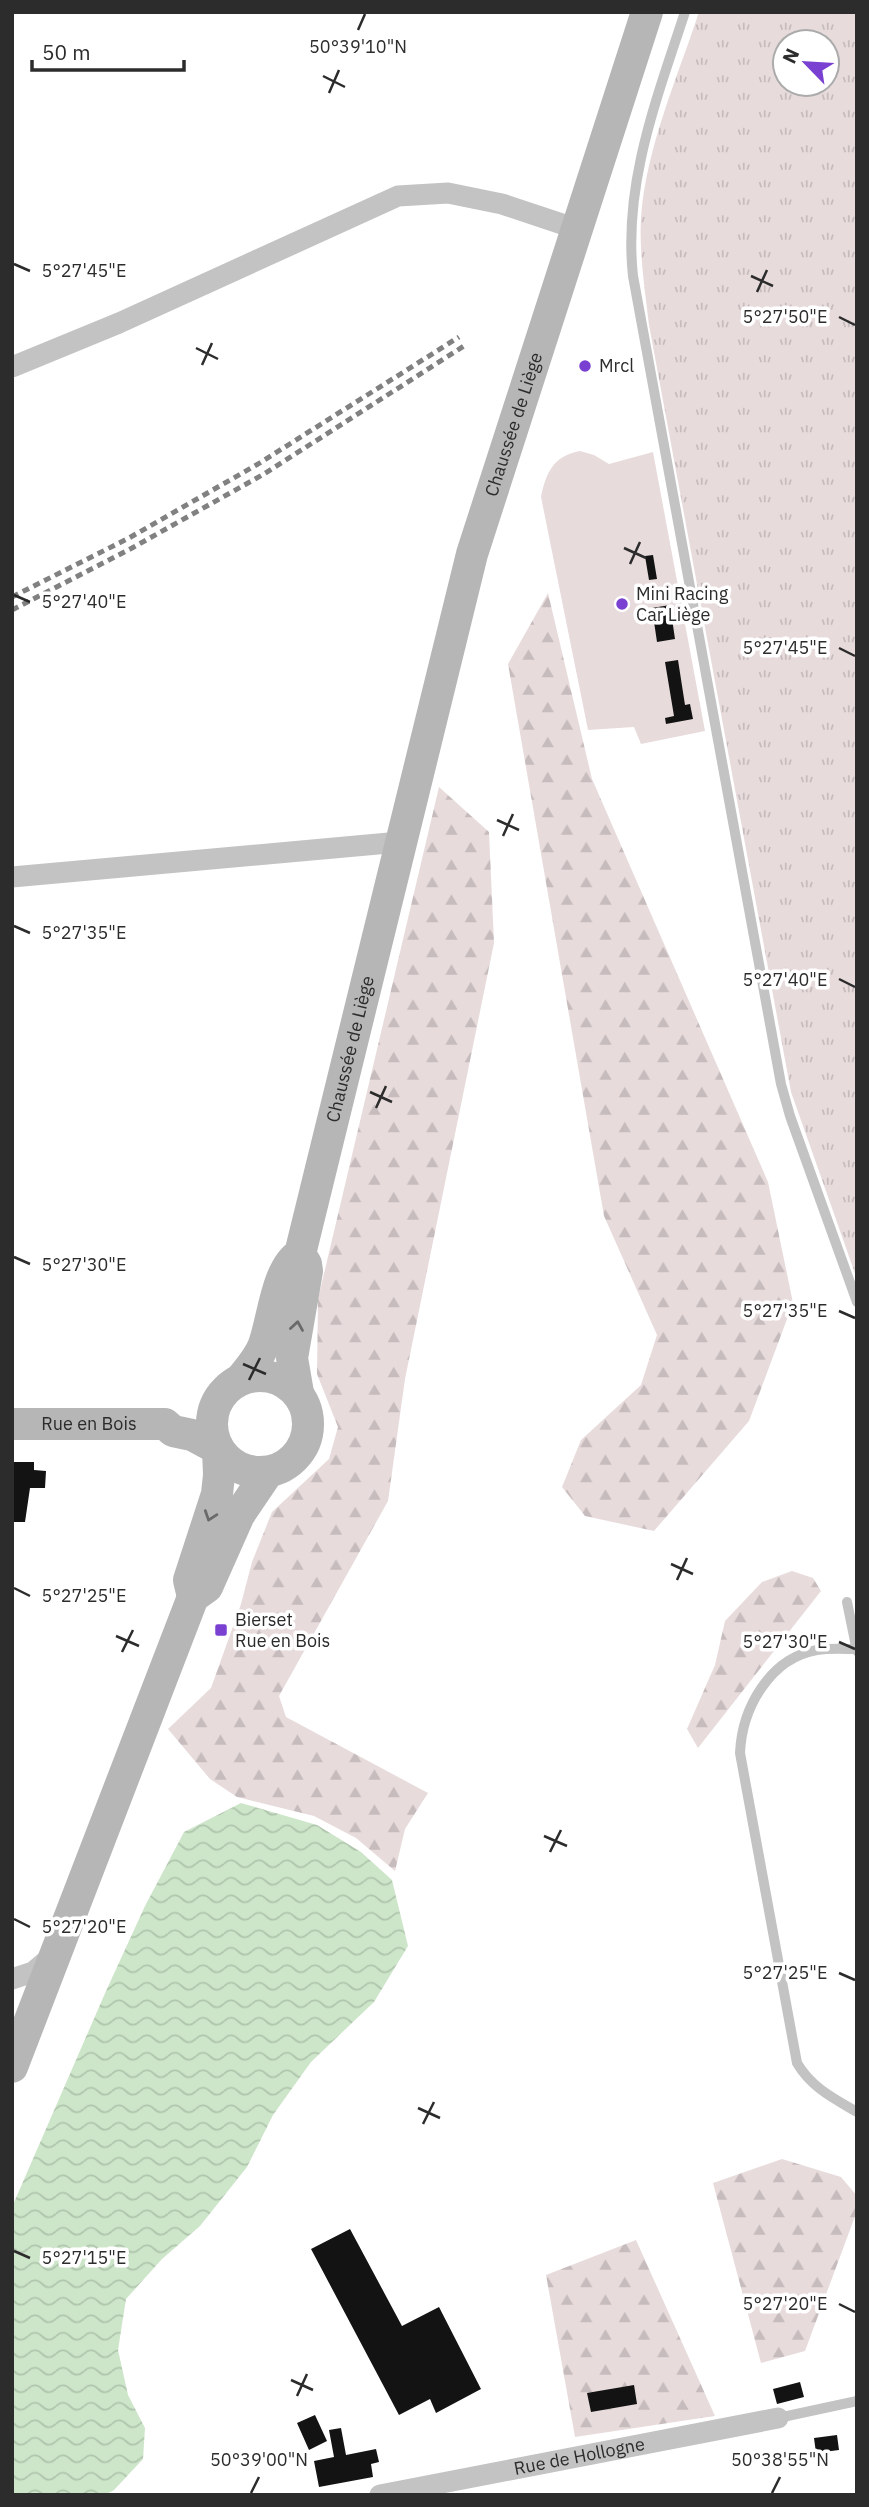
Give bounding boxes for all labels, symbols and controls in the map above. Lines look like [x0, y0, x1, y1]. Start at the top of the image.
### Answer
scale bar [32, 28, 184, 72]
north arrow [771, 28, 841, 98]
text: 50°39'10"N [309, 35, 407, 58]
text: 50 m [42, 38, 91, 66]
text: N [777, 45, 804, 67]
text: 5°27'45"E [42, 259, 126, 282]
text: 5°27'50"E [743, 305, 827, 328]
street label: Chaussée de Liège [479, 349, 547, 499]
place label: Mrcl [599, 354, 634, 377]
marker: Mrcl [577, 358, 593, 374]
place label: Mini Racing Car Liège [636, 582, 729, 626]
text: 5°27'40"E [42, 590, 126, 613]
marker: Mini Racing Car Liège [614, 596, 630, 612]
text: 5°27'45"E [743, 636, 827, 659]
text: 5°27'35"E [42, 921, 126, 944]
text: 5°27'40"E [743, 968, 827, 991]
street label: Chaussée de Liège [321, 973, 379, 1125]
text: 5°27'30"E [42, 1253, 126, 1276]
text: 5°27'35"E [743, 1299, 827, 1322]
one-way arrow [289, 1320, 304, 1332]
street label: Rue en Bois [41, 1412, 137, 1435]
one-way arrow [204, 1509, 218, 1521]
text: 5°27'25"E [42, 1584, 126, 1607]
place label: Bierset Rue en Bois [235, 1608, 330, 1652]
marker: Bierset Rue en Bois [213, 1622, 229, 1638]
text: 5°27'30"E [743, 1630, 827, 1653]
text: 5°27'20"E [42, 1915, 126, 1938]
text: 5°27'25"E [743, 1961, 827, 1984]
text: 5°27'15"E [42, 2246, 126, 2269]
text: 5°27'20"E [743, 2292, 827, 2315]
street label: Rue de Hollogne [512, 2432, 647, 2480]
text: 50°39'00"N [210, 2448, 308, 2471]
text: 50°38'55"N [731, 2448, 829, 2471]

